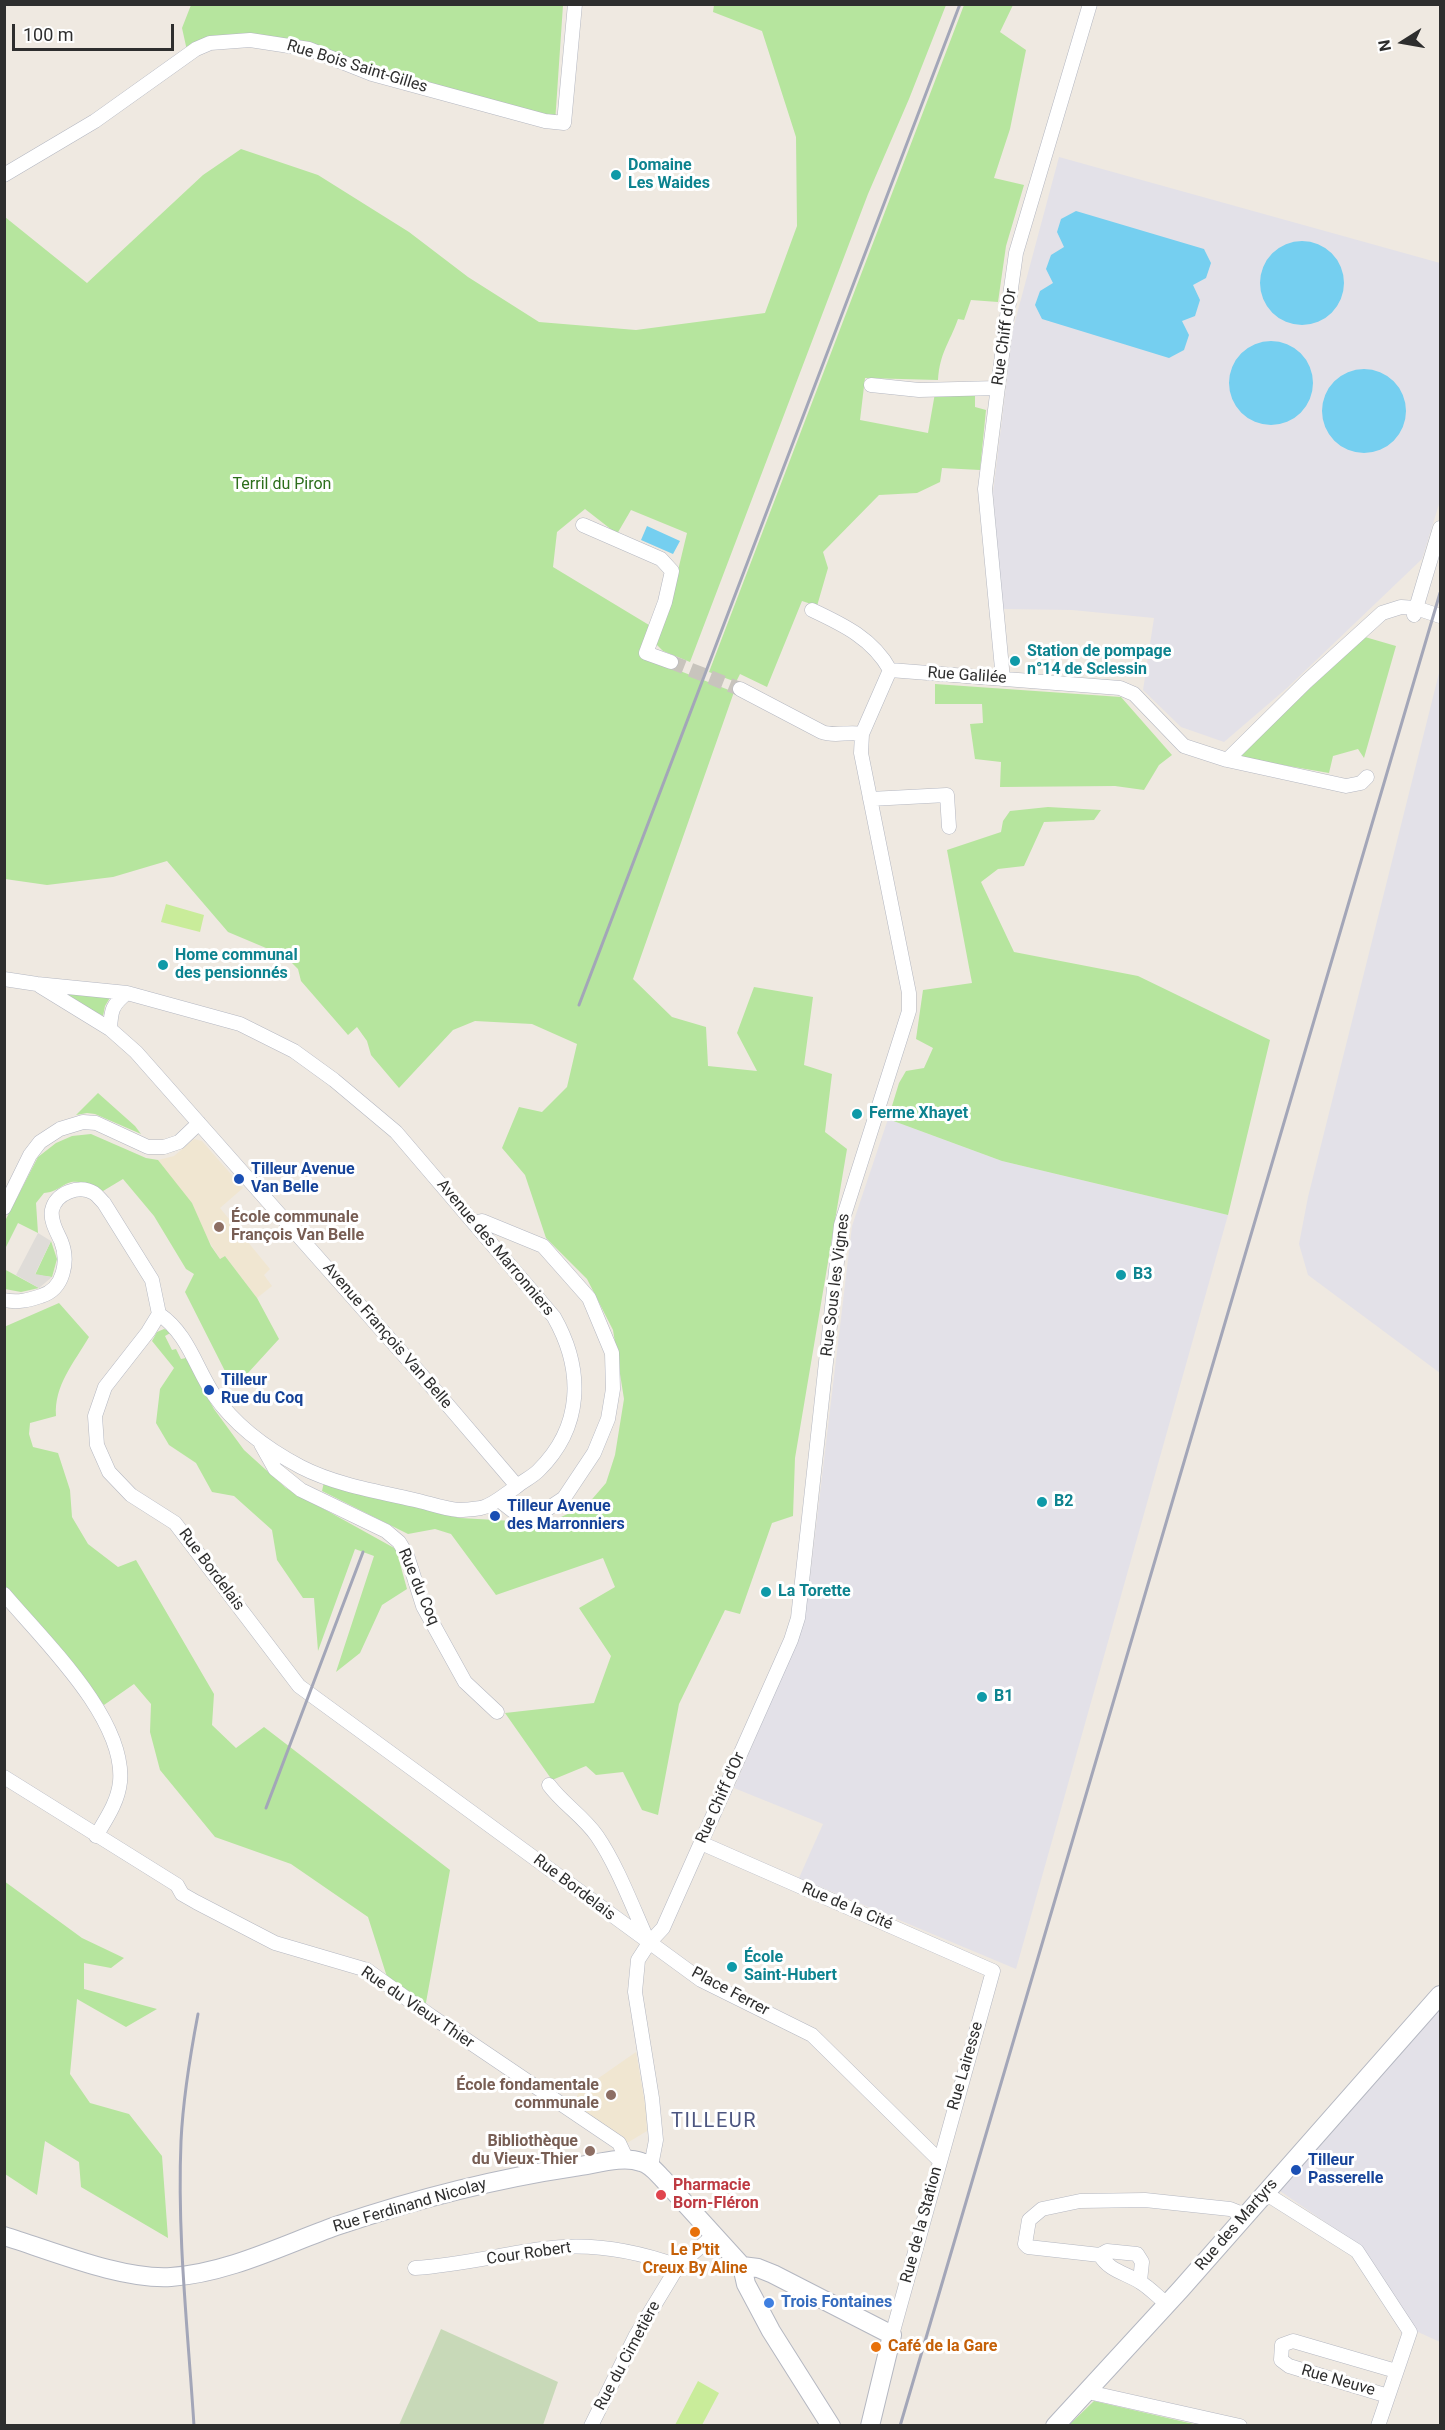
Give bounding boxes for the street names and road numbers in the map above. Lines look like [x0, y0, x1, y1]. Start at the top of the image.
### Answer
street label: Rue Bois Saint-Gilles [284, 36, 430, 98]
street label: Rue Chiff d'Or [989, 287, 1021, 387]
street label: Rue Galilée [927, 664, 1007, 688]
street label: Avenue des Marronniers [432, 1176, 558, 1320]
street label: Rue Sous les Vignes [818, 1212, 854, 1358]
street label: Avenue François Van Belle [318, 1259, 456, 1413]
street label: Rue Bordelais [174, 1525, 248, 1615]
street label: Rue du Coq [393, 1546, 443, 1628]
street label: Rue Chiff d'Or [692, 1750, 750, 1846]
street label: Rue Bordelais [529, 1851, 619, 1925]
street label: Rue de la Cité [799, 1879, 895, 1935]
street label: Rue du Vieux Thier [357, 1963, 477, 2053]
street label: Place Ferrer [688, 1964, 772, 2020]
street label: Rue Lairesse [944, 2020, 988, 2112]
street label: Rue de la Station [897, 2165, 947, 2285]
street label: Rue Ferdinand Nicolay [331, 2175, 489, 2237]
street label: Rue des Martyrs [1192, 2175, 1282, 2275]
street label: Cour Robert [485, 2239, 573, 2269]
street label: Rue du Cimetière [591, 2298, 665, 2414]
street label: Rue Neuve [1299, 2361, 1377, 2401]

